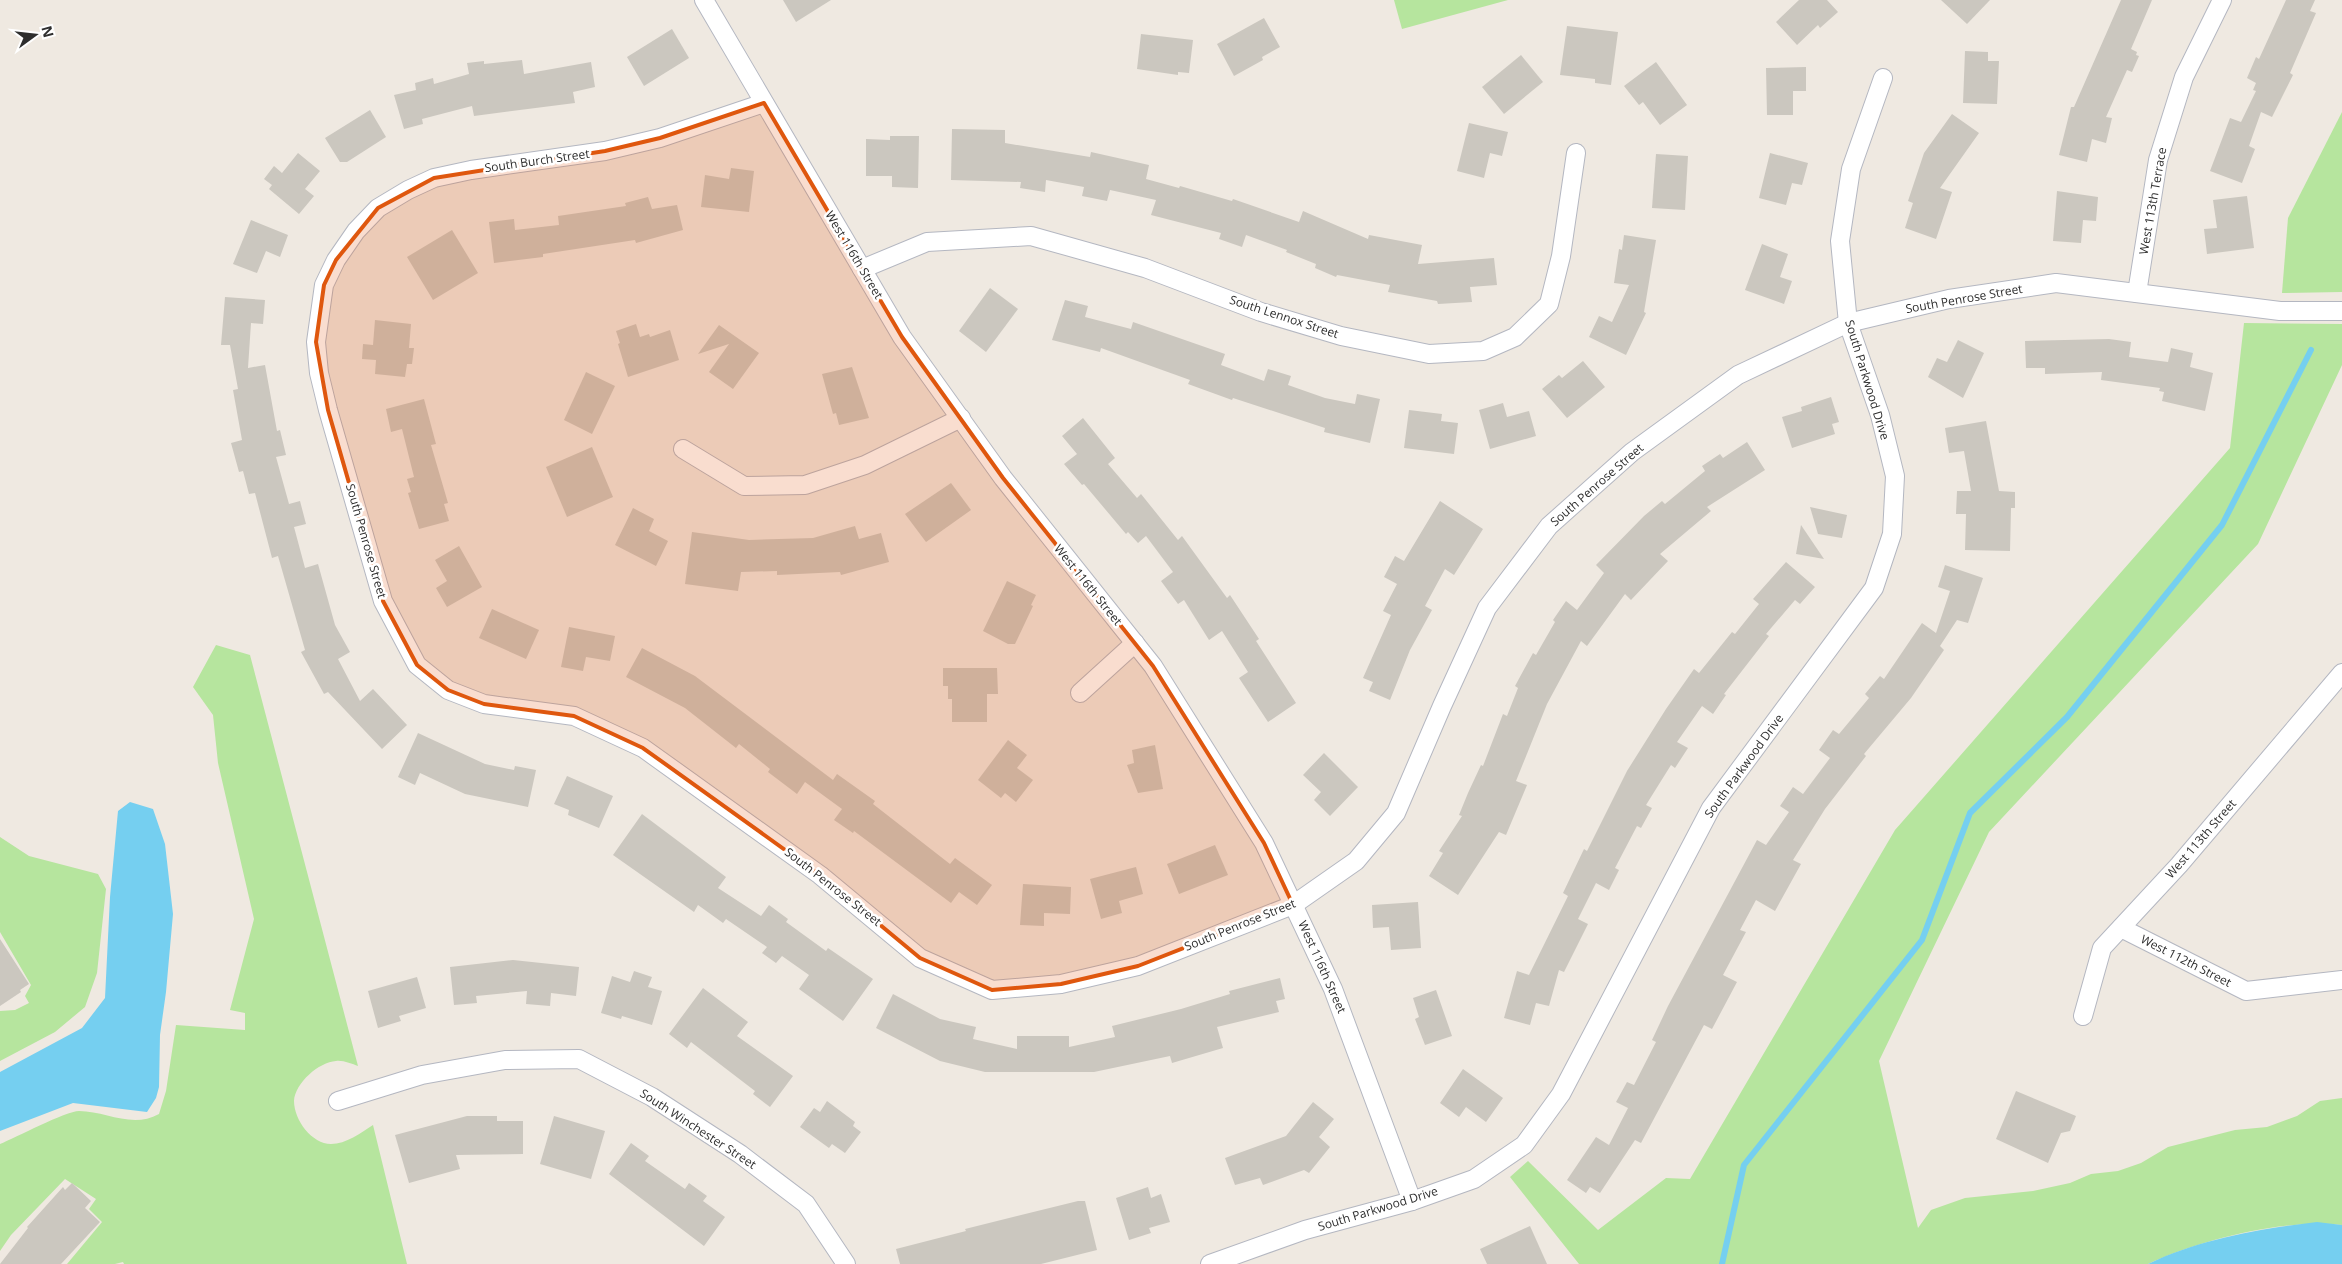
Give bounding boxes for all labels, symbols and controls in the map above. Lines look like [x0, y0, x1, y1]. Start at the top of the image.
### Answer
north arrow [10, 10, 60, 60]
text: N [37, 24, 59, 39]
street label: South Burch Street [483, 145, 590, 176]
street label: West 113th Terrace [2135, 146, 2170, 256]
street label: West 116th Street [821, 208, 887, 302]
street label: South Penrose Street [1904, 280, 2024, 317]
street label: South Lennox Street [1227, 291, 1341, 342]
street label: South Parkwood Drive [1841, 318, 1894, 442]
street label: South Penrose Street [1546, 439, 1647, 530]
street label: South Penrose Street [342, 482, 391, 600]
street label: West 116th Street [1050, 541, 1126, 629]
street label: South Parkwood Drive [1700, 710, 1787, 821]
street label: West 113th Street [2161, 795, 2240, 882]
street label: South Penrose Street [781, 843, 885, 930]
street label: South Penrose Street [1182, 894, 1298, 955]
street label: West 116th Street [1294, 918, 1351, 1016]
street label: West 112th Street [2138, 930, 2235, 991]
street label: South Winchester Street [637, 1085, 760, 1173]
street label: South Parkwood Drive [1316, 1182, 1440, 1235]

